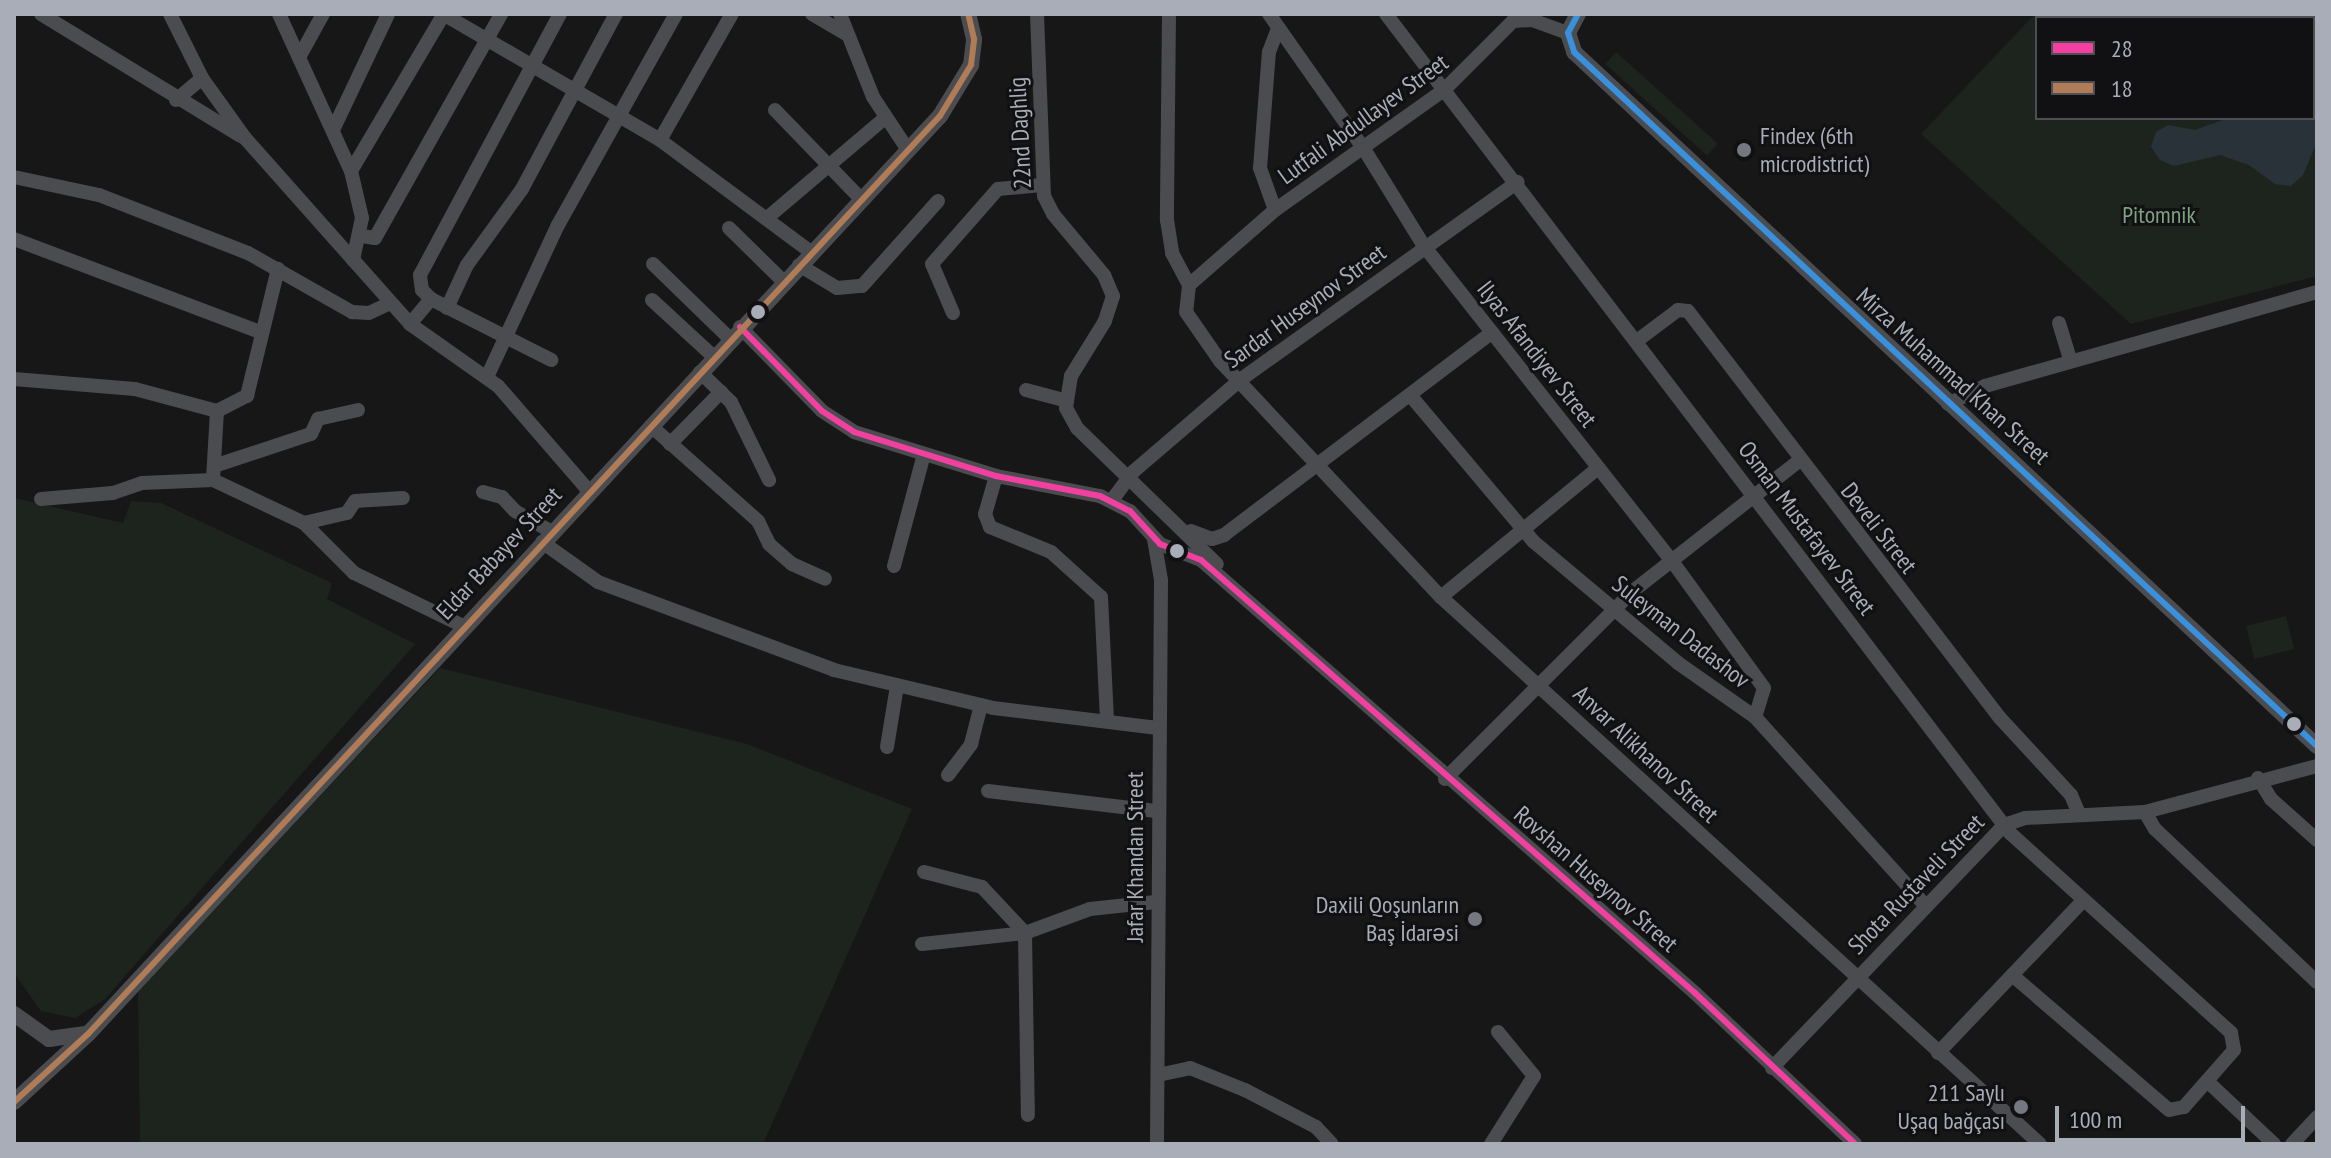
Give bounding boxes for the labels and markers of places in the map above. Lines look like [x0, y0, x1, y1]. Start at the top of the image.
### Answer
place label: Findex (6th microdistrict) [1760, 122, 1869, 178]
marker: Findex (6th microdistrict) [1735, 141, 1753, 159]
unlabelled marker [750, 304, 766, 320]
unlabelled marker [1169, 543, 1185, 559]
unlabelled marker [2286, 716, 2302, 732]
place label: Daxili Qoşunların Baş İdarəsi [1316, 891, 1459, 947]
marker: Daxili Qoşunların Baş İdarəsi [1466, 910, 1484, 928]
place label: 211 Saylı Uşaq bağçası [1897, 1079, 2005, 1135]
marker: 211 Saylı Uşaq bağçası [2012, 1098, 2030, 1116]

